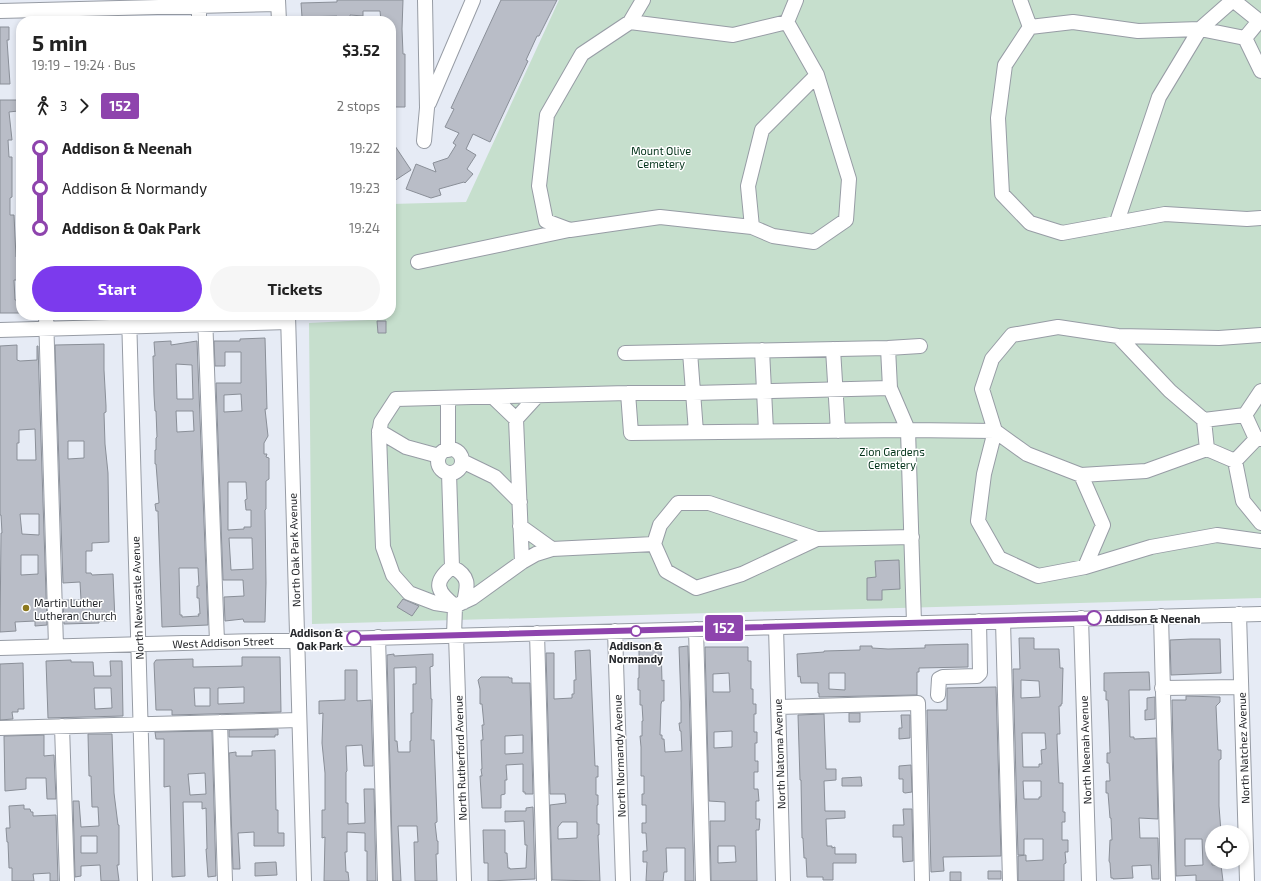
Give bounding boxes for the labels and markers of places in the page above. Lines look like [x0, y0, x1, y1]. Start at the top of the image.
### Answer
place label: Martin Luther Lutheran Church [34, 596, 117, 622]
marker: Martin Luther Lutheran Church [21, 603, 31, 613]
marker: Addison & Neenah [1086, 610, 1102, 626]
place label: Addison & Neenah [1105, 612, 1200, 625]
marker: Addison & Normandy [630, 625, 642, 637]
place label: Addison & Oak Park [290, 626, 344, 652]
marker: Addison & Oak Park [346, 630, 362, 646]
place label: Addison & Normandy [609, 639, 664, 666]

